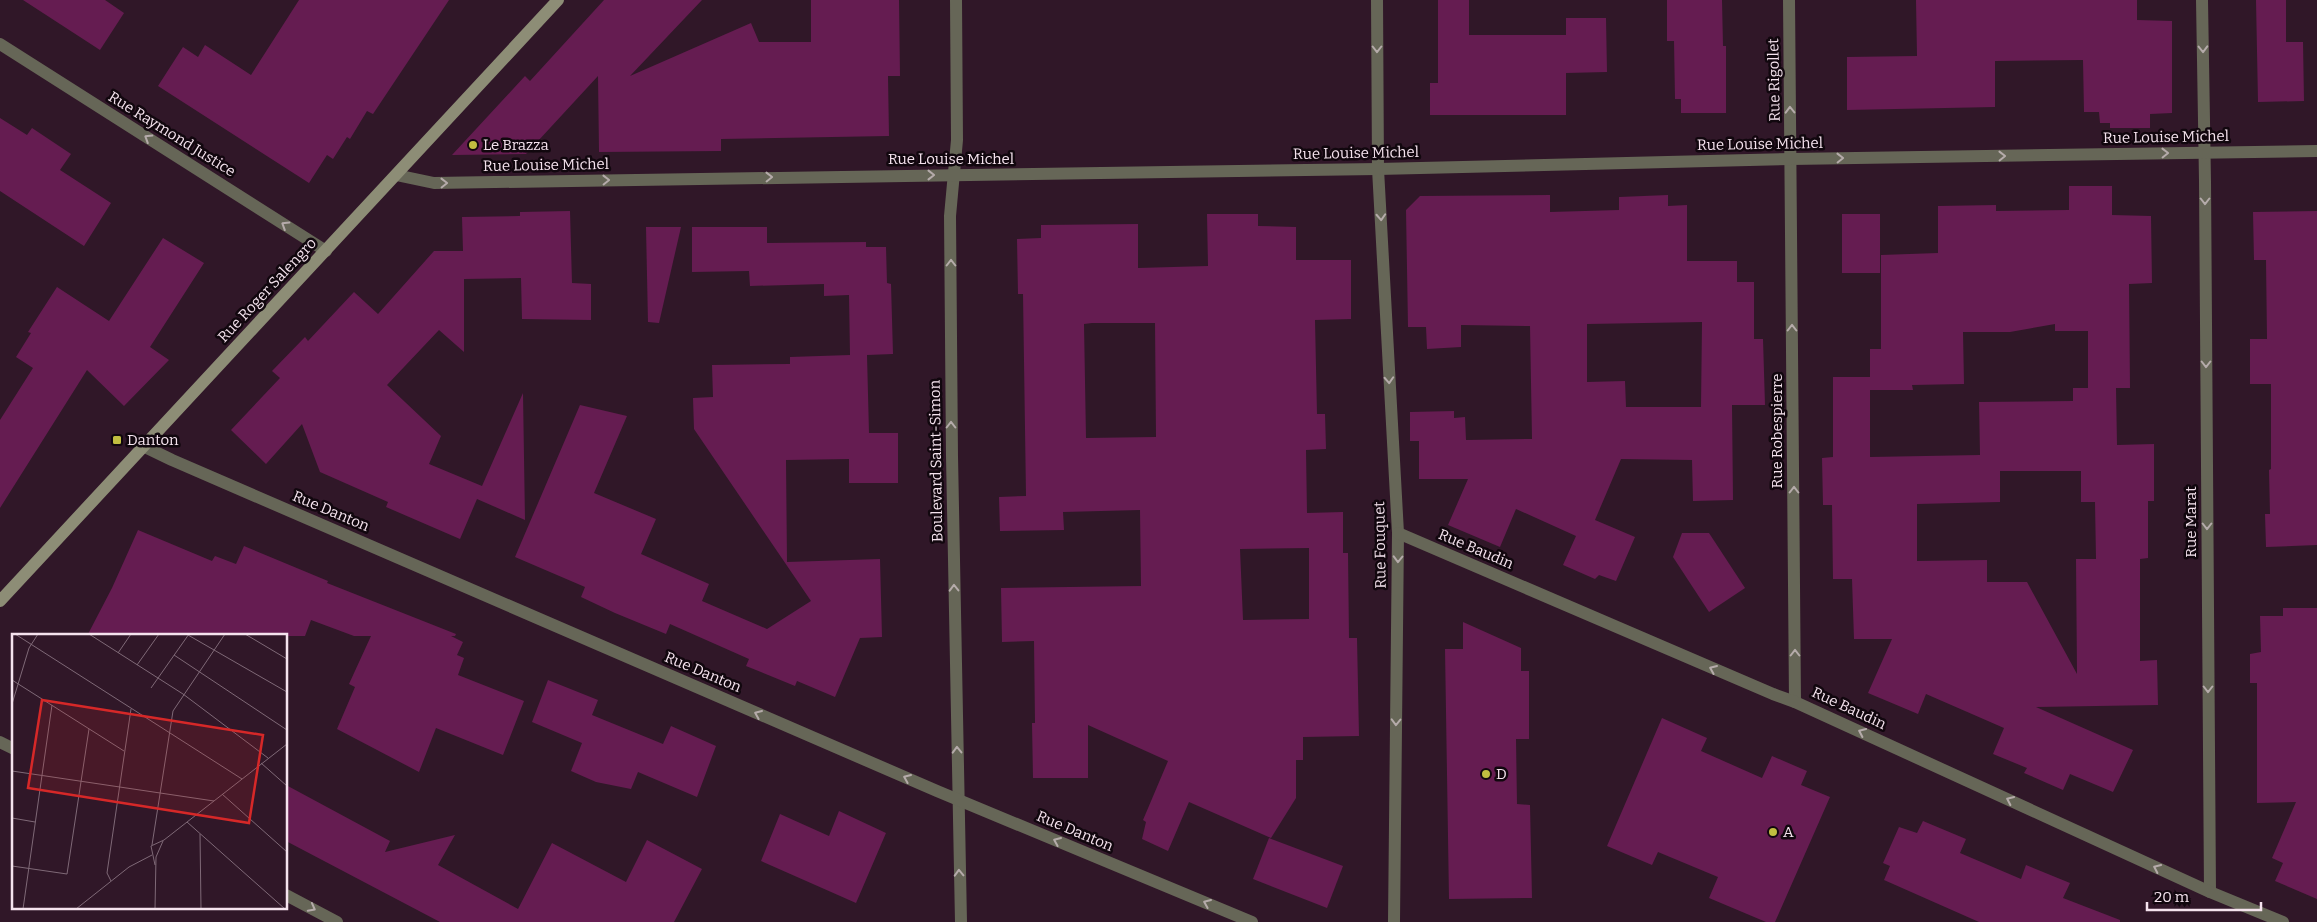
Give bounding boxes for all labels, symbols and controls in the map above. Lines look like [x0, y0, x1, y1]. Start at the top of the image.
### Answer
street label: Rue Rigollet [1764, 38, 1784, 122]
one-way arrow [1372, 45, 1382, 53]
one-way arrow [2197, 45, 2208, 53]
street label: Rue Raymond Justice [105, 88, 239, 180]
one-way arrow [1785, 106, 1795, 114]
street label: Rue Louise Michel [2103, 127, 2229, 147]
one-way arrow [144, 134, 153, 144]
street label: Rue Louise Michel [1697, 134, 1823, 154]
place label: Le Brazza [483, 136, 549, 154]
marker: Le Brazza [467, 139, 479, 151]
street label: Rue Louise Michel [1293, 143, 1419, 163]
one-way arrow [2162, 148, 2169, 158]
street label: Rue Louise Michel [888, 150, 1014, 168]
one-way arrow [1999, 150, 2007, 161]
one-way arrow [1836, 153, 1844, 163]
street label: Rue Louise Michel [483, 155, 609, 175]
one-way arrow [928, 170, 935, 180]
one-way arrow [765, 172, 773, 183]
one-way arrow [602, 175, 610, 185]
one-way arrow [440, 177, 448, 188]
one-way arrow [2200, 198, 2210, 206]
one-way arrow [1375, 214, 1386, 222]
one-way arrow [281, 222, 291, 231]
street label: Rue Roger Salengro [214, 234, 320, 346]
one-way arrow [946, 259, 956, 266]
one-way arrow [1787, 324, 1797, 332]
one-way arrow [2201, 360, 2211, 368]
street label: Rue Robespierre [1768, 374, 1786, 488]
one-way arrow [1384, 376, 1395, 384]
street label: Boulevard Saint-Simon [926, 379, 946, 542]
one-way arrow [946, 421, 956, 429]
place label: Danton [127, 431, 179, 449]
marker: Danton [111, 434, 123, 446]
one-way arrow [1789, 486, 1799, 494]
street label: Rue Marat [2182, 486, 2200, 558]
street label: Rue Danton [290, 487, 373, 535]
street label: Rue Fouquet [1370, 501, 1390, 589]
one-way arrow [2202, 523, 2212, 531]
street label: Rue Baudin [1436, 525, 1517, 573]
one-way arrow [1393, 556, 1403, 564]
one-way arrow [949, 584, 959, 592]
inset map [12, 634, 288, 910]
street label: Rue Danton [662, 648, 745, 696]
one-way arrow [1790, 649, 1800, 656]
one-way arrow [1709, 664, 1718, 675]
street label: Rue Baudin [1809, 683, 1889, 733]
one-way arrow [2203, 685, 2214, 693]
one-way arrow [754, 709, 763, 720]
one-way arrow [1391, 718, 1401, 726]
one-way arrow [1858, 728, 1867, 739]
one-way arrow [951, 746, 962, 754]
place label: D [1496, 765, 1507, 783]
marker: D [1480, 768, 1492, 780]
one-way arrow [904, 774, 912, 784]
one-way arrow [2006, 796, 2015, 807]
street label: Rue Danton [1034, 807, 1117, 855]
place label: A [1783, 823, 1794, 841]
marker: A [1767, 826, 1779, 838]
one-way arrow [1053, 837, 1062, 847]
one-way arrow [2154, 864, 2163, 874]
one-way arrow [954, 869, 965, 877]
scale bar [2147, 880, 2261, 912]
text: 20 m [2154, 888, 2190, 906]
one-way arrow [1203, 899, 1212, 910]
one-way arrow [307, 902, 316, 912]

